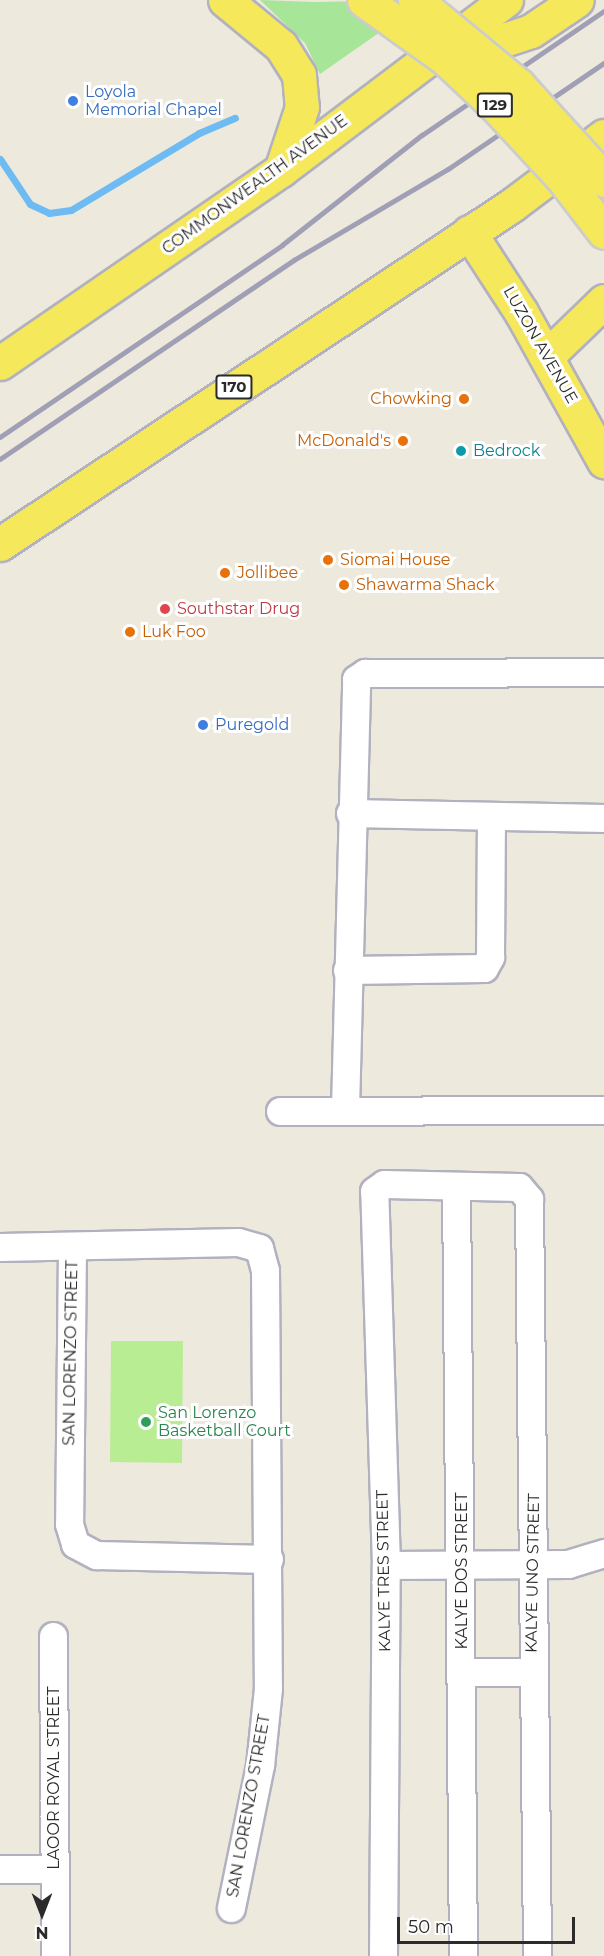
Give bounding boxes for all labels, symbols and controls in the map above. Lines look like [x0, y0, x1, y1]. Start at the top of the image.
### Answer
place label: Loyola Memorial Chapel [85, 82, 222, 120]
road number: 129 [476, 93, 514, 117]
marker: Loyola Memorial Chapel [66, 94, 80, 108]
street label: COMMONWEALTH AVENUE [159, 111, 351, 259]
street label: LUZON AVENUE [499, 283, 581, 407]
road number: 170 [214, 375, 254, 399]
place label: Chowking [370, 389, 452, 409]
marker: Chowking [457, 392, 471, 406]
place label: McDonald's [297, 431, 391, 451]
marker: McDonald's [396, 434, 410, 448]
place label: Bedrock [473, 441, 540, 461]
marker: Bedrock [454, 444, 468, 458]
place label: Siomai House [340, 550, 450, 570]
marker: Siomai House [321, 553, 335, 567]
place label: Jollibee [237, 563, 298, 583]
marker: Jollibee [218, 566, 232, 580]
place label: Shawarma Shack [356, 575, 495, 595]
marker: Shawarma Shack [337, 578, 351, 592]
place label: Southstar Drug [177, 599, 300, 619]
marker: Southstar Drug [158, 602, 172, 616]
place label: Luk Foo [142, 622, 206, 642]
marker: Luk Foo [123, 625, 137, 639]
place label: Puregold [215, 715, 289, 735]
marker: Puregold [196, 718, 210, 732]
street label: SAN LORENZO STREET [60, 1260, 82, 1446]
place label: San Lorenzo Basketball Court [158, 1403, 291, 1441]
marker: San Lorenzo Basketball Court [139, 1415, 153, 1429]
street label: KALYE TRES STREET [373, 1490, 395, 1652]
street label: KALYE DOS STREET [452, 1492, 472, 1650]
street label: KALYE UNO STREET [522, 1493, 544, 1653]
street label: LAOOR ROYAL STREET [44, 1686, 64, 1870]
street label: SAN LORENZO STREET [223, 1713, 275, 1899]
north arrow [12, 1884, 72, 1944]
scale bar [400, 1905, 578, 1943]
text: 50 m [408, 1916, 454, 1938]
text: N [36, 1923, 48, 1942]

